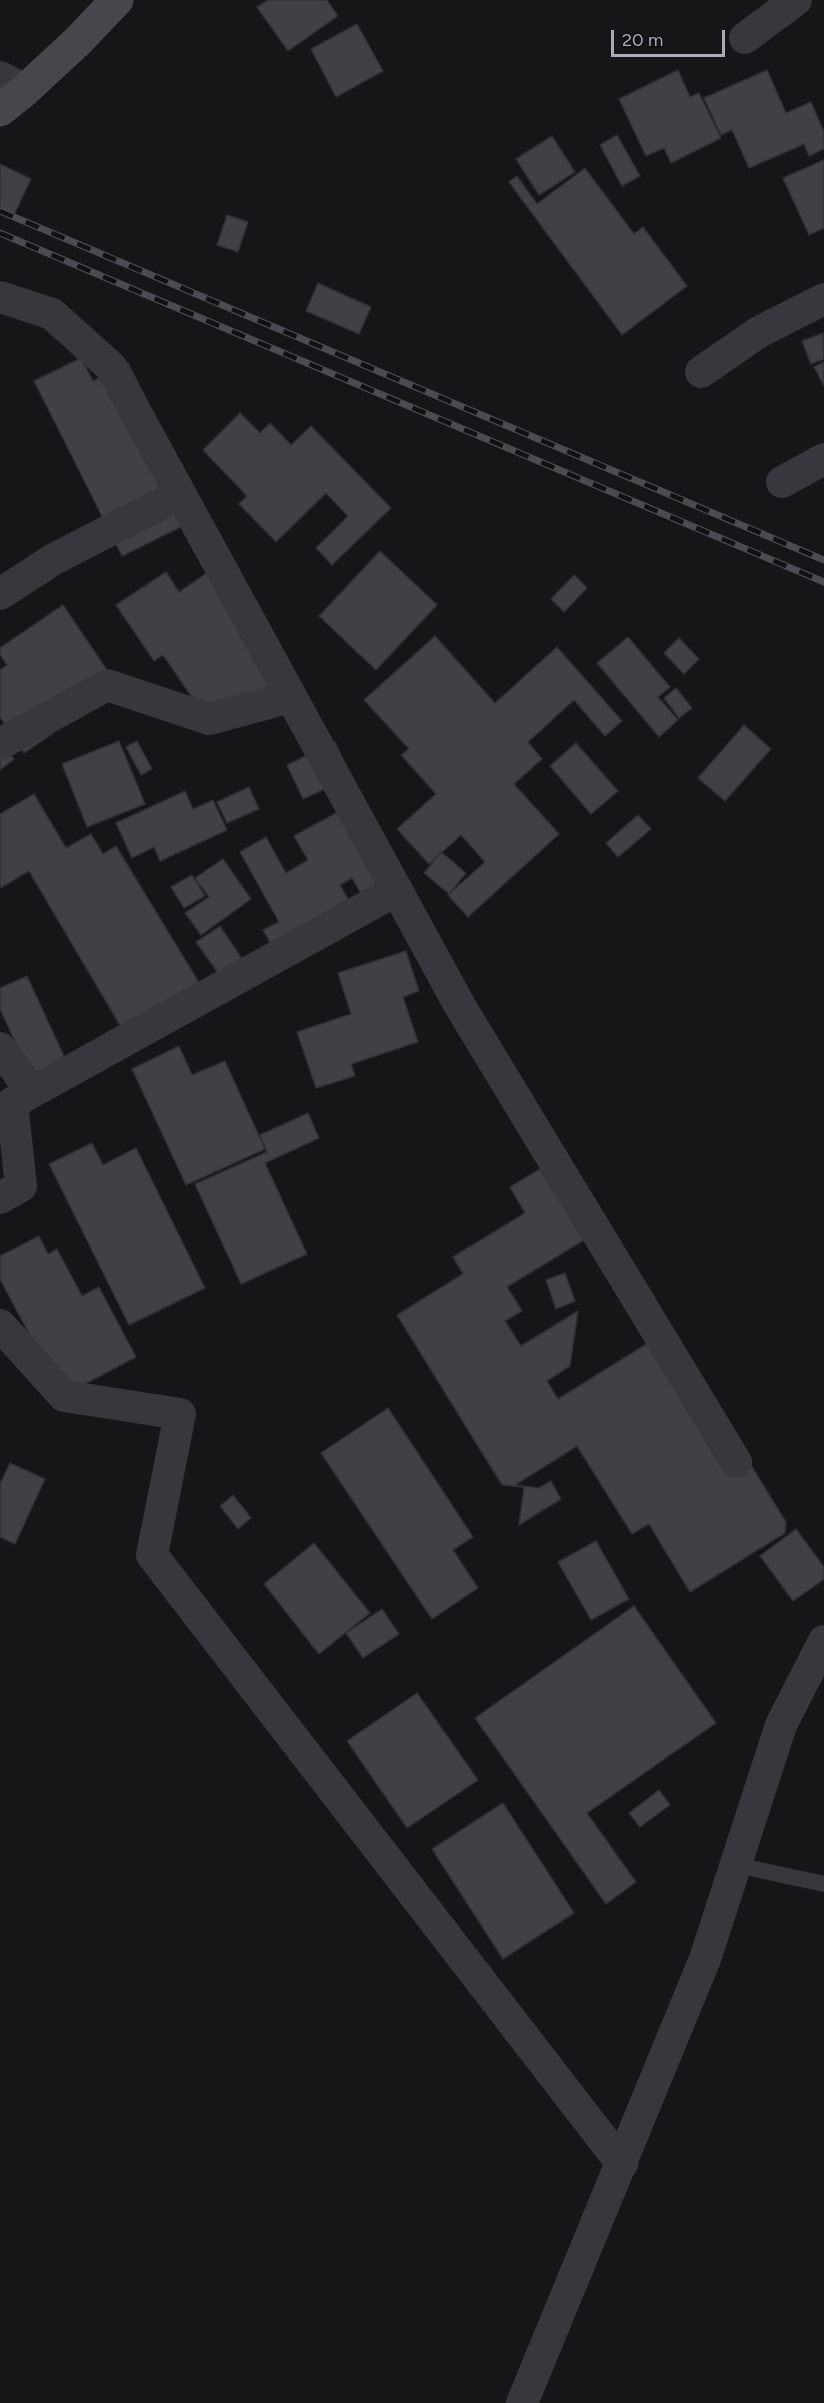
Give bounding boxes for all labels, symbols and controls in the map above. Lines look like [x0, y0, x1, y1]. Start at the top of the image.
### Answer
scale bar [614, 18, 728, 56]
text: 20 m [622, 29, 663, 51]

